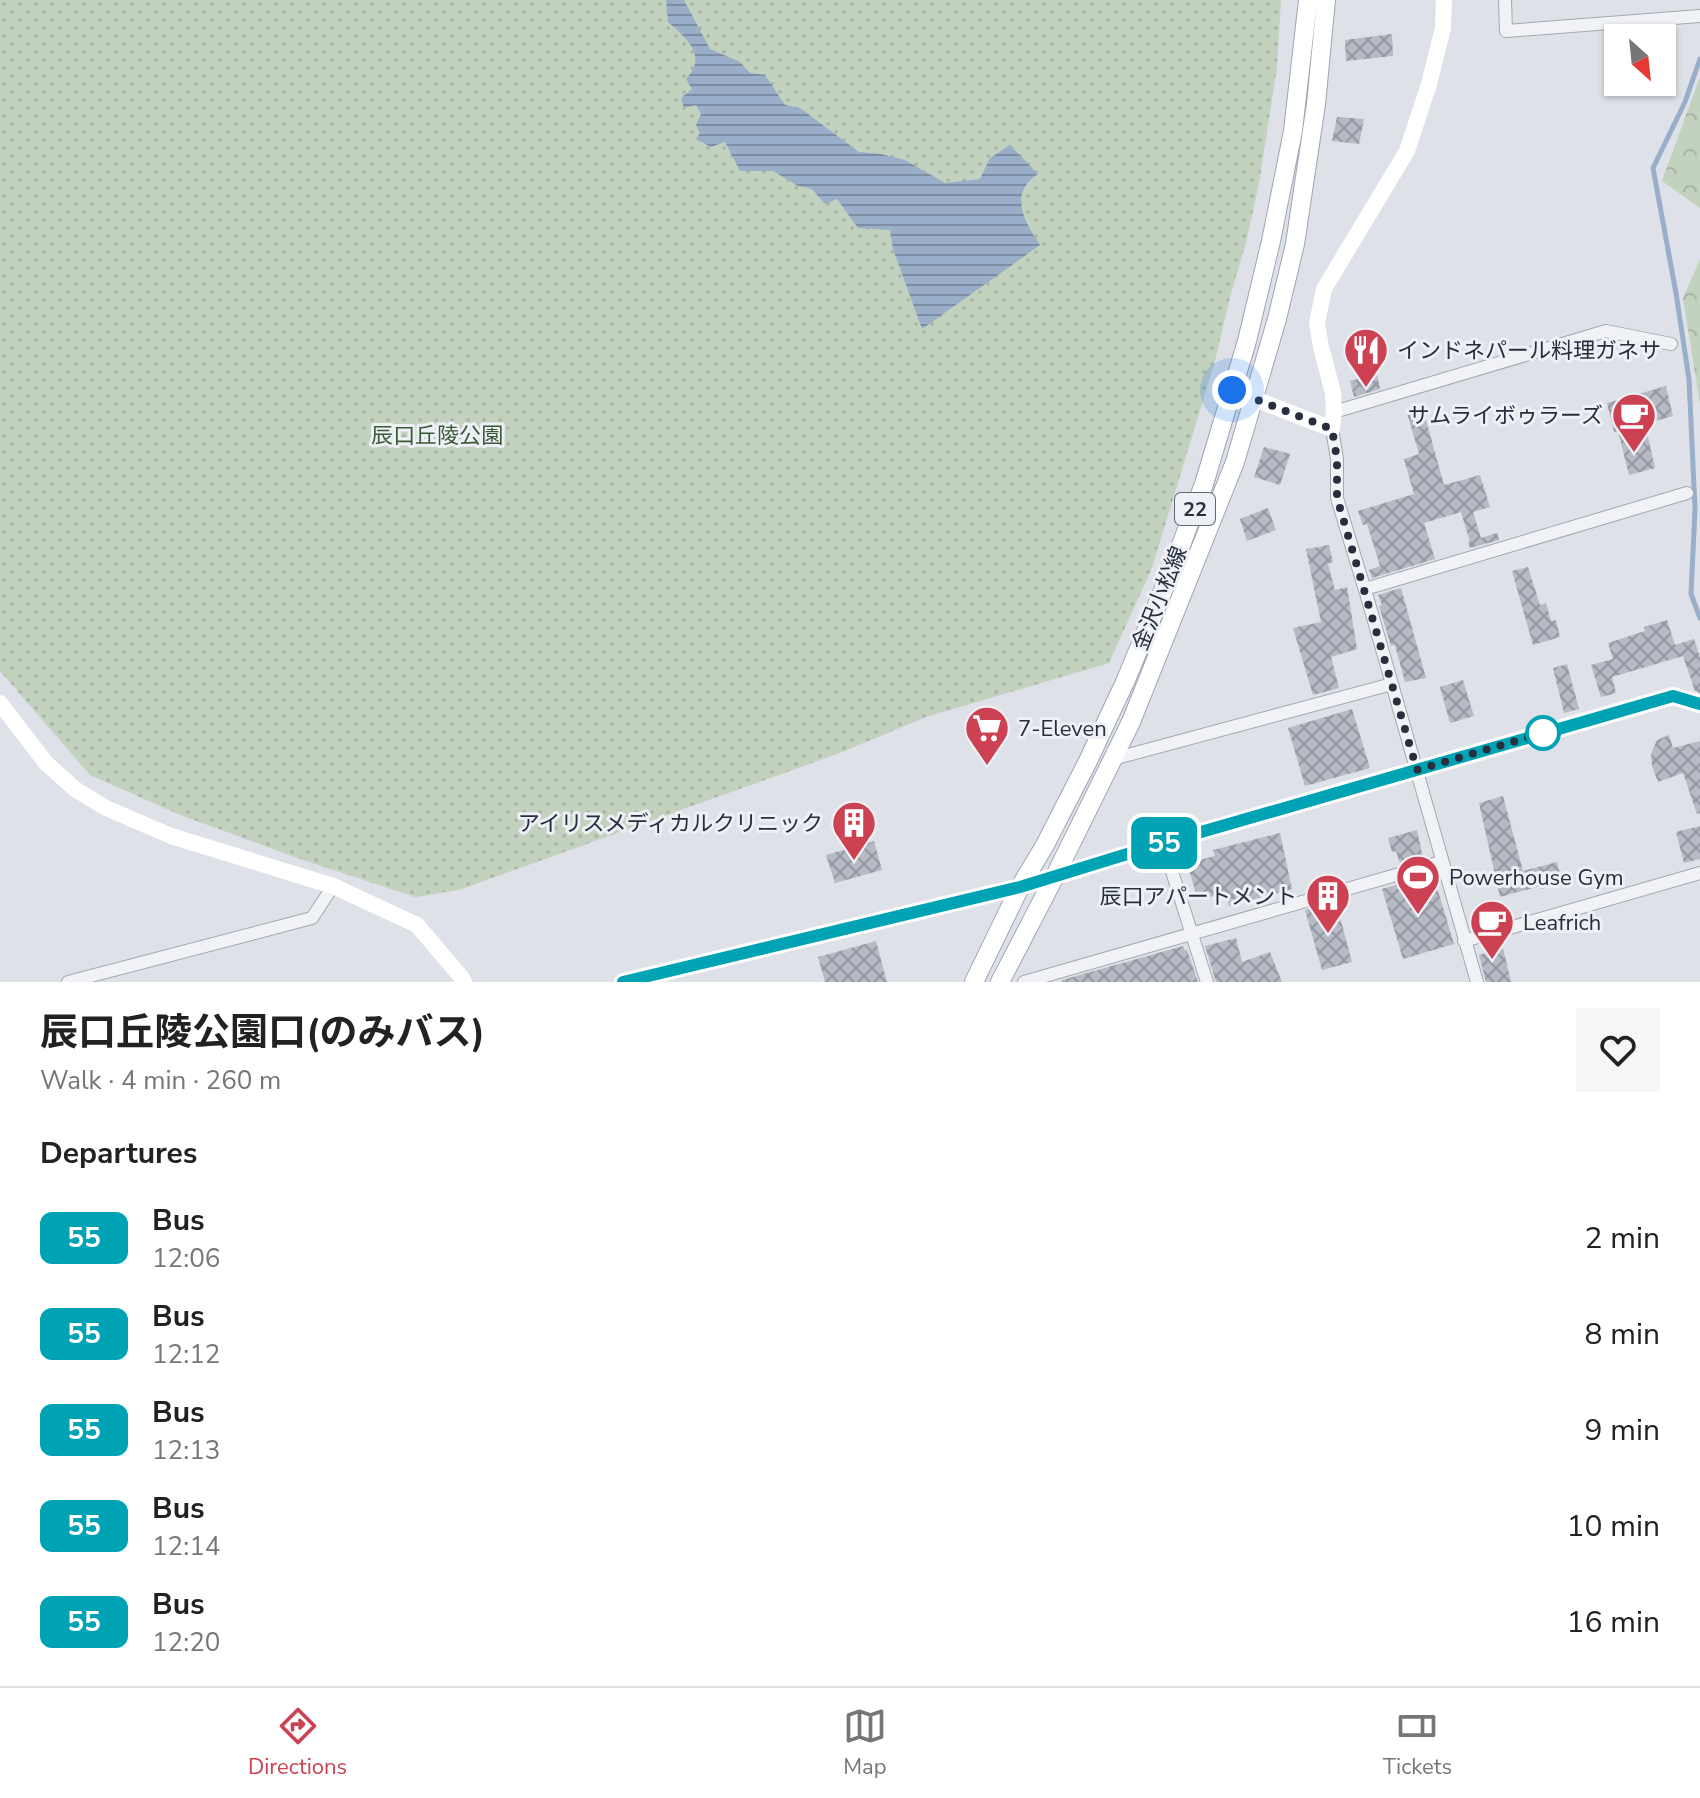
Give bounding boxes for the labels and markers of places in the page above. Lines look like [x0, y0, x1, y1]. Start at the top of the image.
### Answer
restaurant icon: インドネパール料理ガネサ [1342, 326, 1390, 389]
place label: インドネパール料理ガネサ [1397, 336, 1661, 366]
cafe icon: サムライボゥラーズ [1610, 391, 1658, 454]
place label: サムライボゥラーズ [1408, 401, 1603, 431]
supermarket icon: 7-Eleven [963, 704, 1011, 767]
place label: 7-Eleven [1018, 714, 1107, 744]
unlabelled marker [1526, 716, 1560, 750]
building icon: アイリスメディカルクリニック [830, 799, 878, 862]
place label: アイリスメディカルクリニック [518, 809, 823, 839]
sports icon: Powerhouse Gym [1394, 853, 1442, 916]
place label: Powerhouse Gym [1449, 863, 1624, 893]
building icon: 辰口アパートメント [1304, 872, 1352, 935]
place label: 辰口アパートメント [1099, 882, 1297, 912]
cafe icon: Leafrich [1468, 898, 1516, 961]
place label: Leafrich [1523, 908, 1601, 938]

